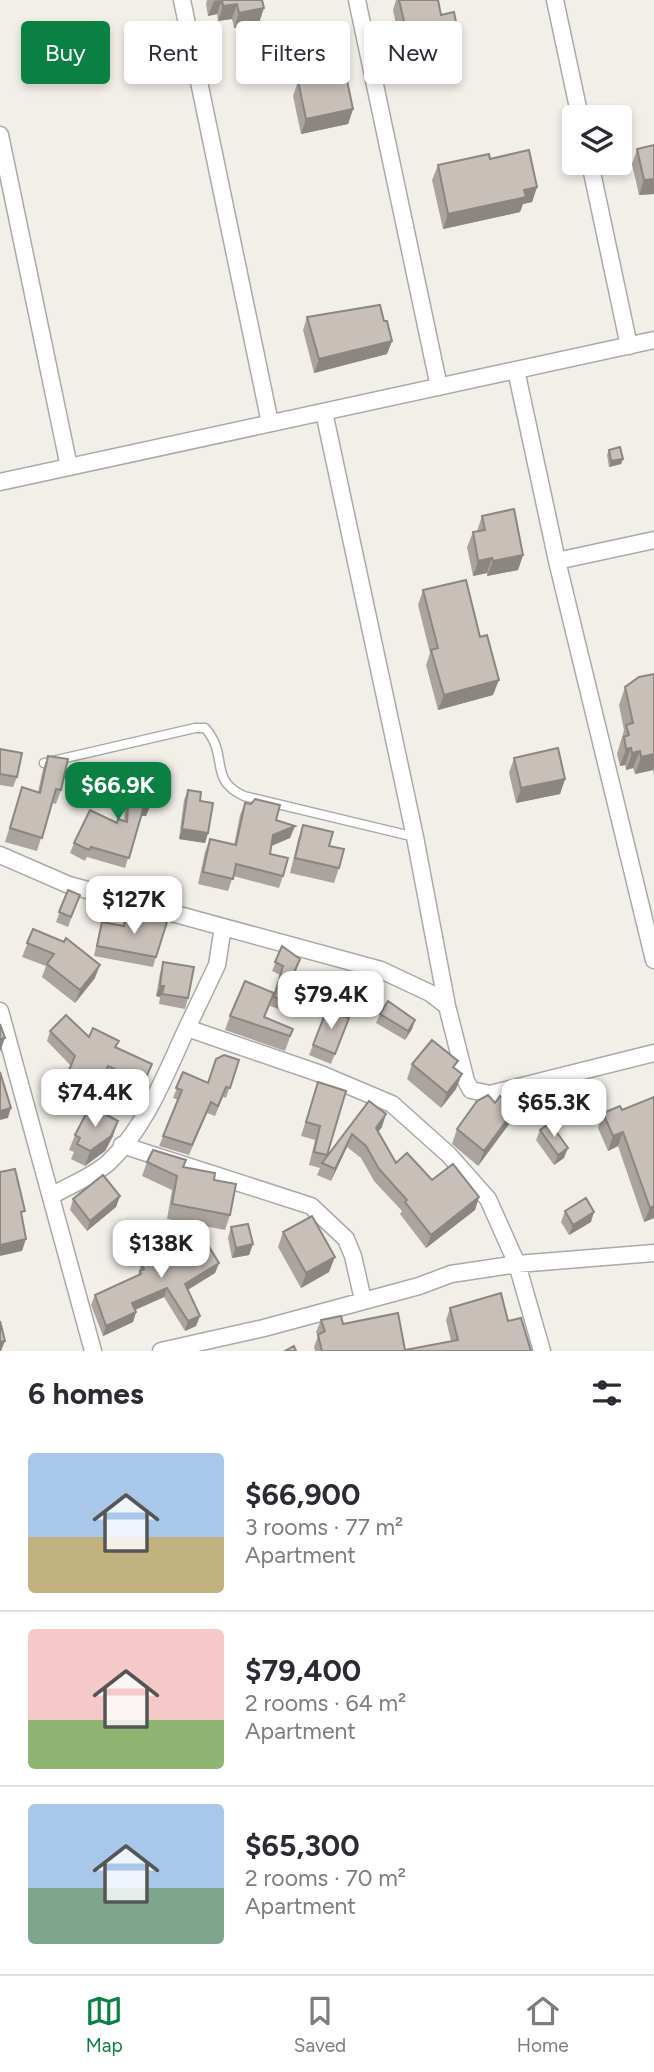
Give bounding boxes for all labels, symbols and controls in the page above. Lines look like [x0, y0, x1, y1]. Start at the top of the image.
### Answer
chip: Buy [21, 21, 110, 84]
chip: Rent [124, 21, 222, 84]
chip: Filters [236, 21, 350, 84]
chip: New [364, 21, 462, 84]
map controls [562, 105, 632, 175]
button: layers [562, 105, 632, 175]
pin: $66.9K [61, 762, 175, 822]
text: $66.9K [81, 771, 155, 799]
pin: $127K [85, 876, 183, 936]
text: $127K [102, 885, 166, 913]
pin: $79.4K [274, 972, 388, 1031]
text: $79.4K [294, 980, 368, 1008]
pin: $74.4K [38, 1070, 152, 1129]
text: $74.4K [57, 1078, 133, 1106]
pin: $65.3K [497, 1080, 611, 1139]
text: $65.3K [517, 1088, 591, 1116]
pin: $138K [112, 1220, 210, 1280]
text: $138K [129, 1229, 193, 1257]
icon: filters [588, 1374, 626, 1412]
text: 6 homes [28, 1375, 144, 1412]
text: $66,900 [245, 1476, 360, 1513]
icon: home [84, 1481, 168, 1565]
text: 3 rooms · 77 m² [245, 1513, 403, 1541]
text: Apartment [245, 1541, 356, 1569]
text: $79,400 [245, 1652, 361, 1689]
icon: home [84, 1657, 168, 1741]
text: 2 rooms · 64 m² [245, 1689, 406, 1717]
text: Apartment [245, 1717, 356, 1745]
text: $65,300 [245, 1827, 360, 1864]
icon: home [84, 1832, 168, 1916]
text: 2 rooms · 70 m² [245, 1864, 406, 1892]
text: Apartment [245, 1892, 356, 1920]
tab: Map [85, 1992, 123, 2057]
tab: Saved [294, 1992, 346, 2057]
tab: Home [517, 1992, 569, 2057]

